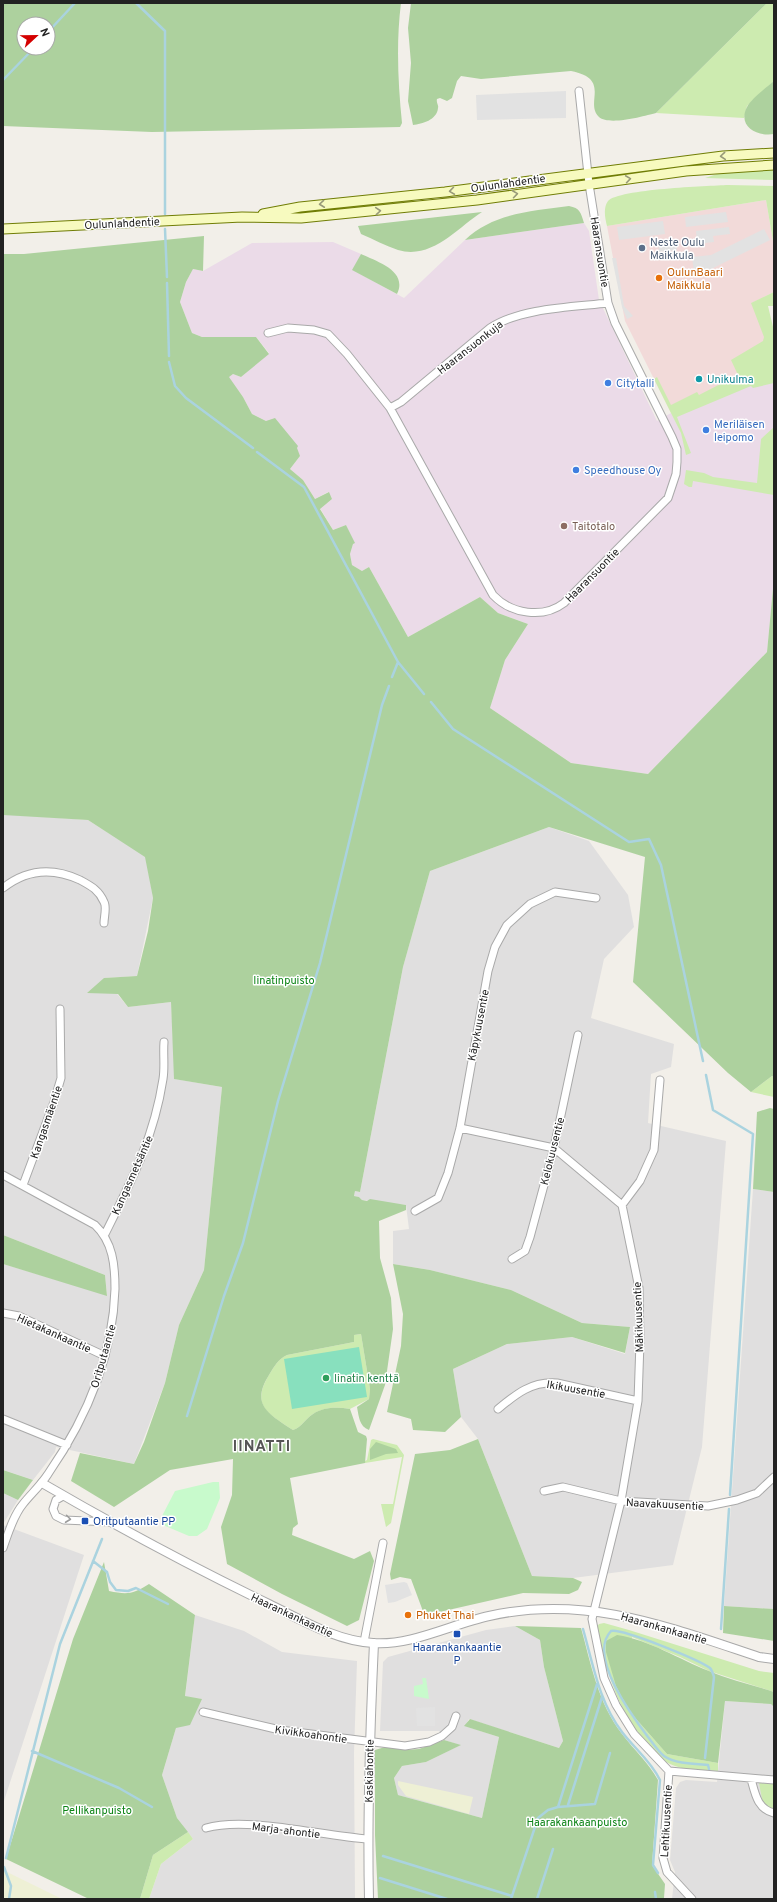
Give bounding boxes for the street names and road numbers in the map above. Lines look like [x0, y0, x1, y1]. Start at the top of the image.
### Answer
street label: Oulunlahdentie [470, 172, 547, 196]
street label: Oulunlahdentie [84, 215, 160, 233]
street label: Haaransuontie [587, 216, 612, 289]
street label: Haaransuonkuja [435, 318, 506, 378]
street label: Haaransuontie [563, 546, 623, 606]
street label: Käpykuusentie [465, 988, 493, 1062]
street label: Kangasmäentie [28, 1084, 66, 1161]
street label: Kelokuusentie [538, 1116, 568, 1187]
street label: Kangasmetsäntie [109, 1133, 157, 1217]
street label: Mäkikuusentie [631, 1281, 647, 1353]
street label: Hietakankaantie [14, 1311, 93, 1357]
street label: Oritputaantie [88, 1323, 120, 1390]
street label: Ikikuusentie [545, 1378, 606, 1402]
street label: Naavakuusentie [626, 1496, 704, 1514]
street label: Haarankankaantie [248, 1591, 335, 1641]
street label: Haarankankaantie [619, 1610, 709, 1648]
street label: Kivikkoahontie [274, 1723, 348, 1747]
street label: Kaskiahontie [362, 1739, 378, 1803]
street label: Lehtikuusentie [658, 1784, 676, 1858]
street label: Marja-ahontie [251, 1820, 321, 1842]

